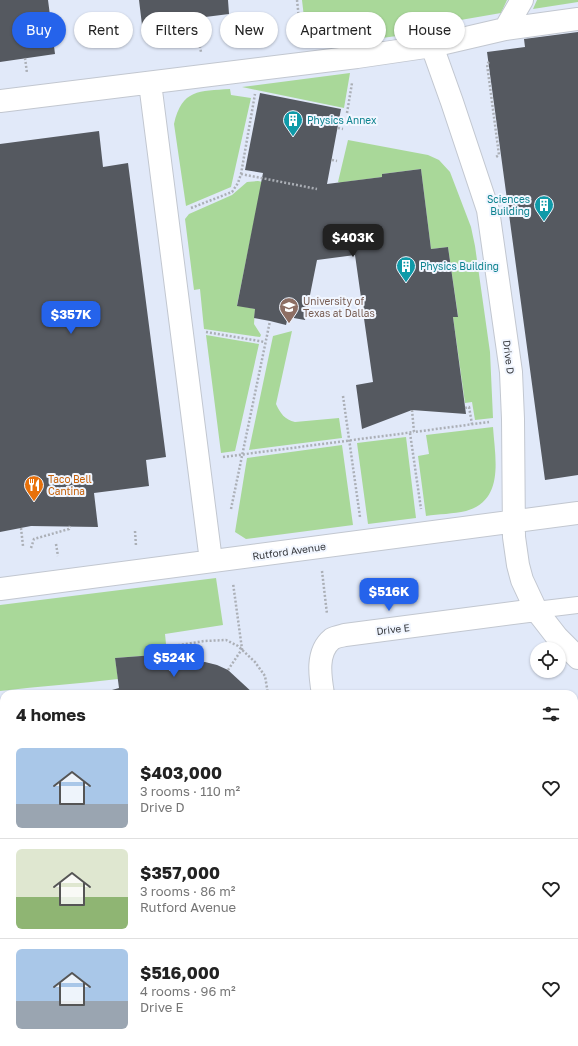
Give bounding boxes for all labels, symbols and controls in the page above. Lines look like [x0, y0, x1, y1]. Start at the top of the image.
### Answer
chip: Buy [12, 12, 66, 48]
chip: Rent [74, 12, 133, 48]
chip: Filters [141, 12, 212, 48]
chip: New [220, 12, 278, 48]
chip: Apartment [286, 12, 386, 48]
chip: House [394, 12, 465, 48]
building icon: Physics Annex [282, 109, 304, 137]
place label: Physics Annex [307, 114, 377, 126]
place label: Sciences Building [487, 193, 530, 217]
building icon: Sciences Building [533, 194, 555, 222]
pin: $403K [325, 224, 381, 258]
text: $403K [332, 229, 374, 245]
building icon: Physics Building [395, 255, 417, 283]
place label: Physics Building [420, 260, 499, 272]
place label: University of Texas at Dallas [303, 295, 375, 319]
school or university icon: University of Texas at Dallas [278, 296, 300, 324]
pin: $357K [43, 301, 99, 335]
text: $357K [50, 306, 92, 322]
street label: Drive D [501, 339, 517, 375]
place label: Taco Bell Cantina [48, 473, 92, 497]
restaurant icon: Taco Bell Cantina [23, 474, 45, 502]
street label: Rutford Avenue [252, 540, 327, 562]
pin: $516K [361, 578, 417, 612]
text: $516K [368, 583, 410, 599]
street label: Drive E [376, 621, 410, 637]
map controls [530, 642, 566, 678]
button: locate [530, 642, 566, 678]
pin: $524K [146, 644, 202, 678]
text: $524K [153, 649, 195, 665]
icon: filters [540, 703, 562, 725]
text: 4 homes [16, 704, 86, 725]
text: $403,000 [140, 762, 222, 783]
icon: home [48, 764, 96, 812]
icon: heart [540, 777, 562, 799]
text: 3 rooms · 110 m² [140, 783, 240, 799]
text: Drive D [140, 799, 185, 815]
text: $357,000 [140, 862, 220, 883]
icon: home [48, 865, 96, 913]
icon: heart [540, 878, 562, 900]
text: 3 rooms · 86 m² [140, 883, 235, 899]
text: Rutford Avenue [140, 899, 236, 915]
text: $516,000 [140, 962, 220, 983]
icon: home [48, 965, 96, 1013]
icon: heart [540, 978, 562, 1000]
text: 4 rooms · 96 m² [140, 983, 236, 999]
text: Drive E [140, 999, 183, 1015]

